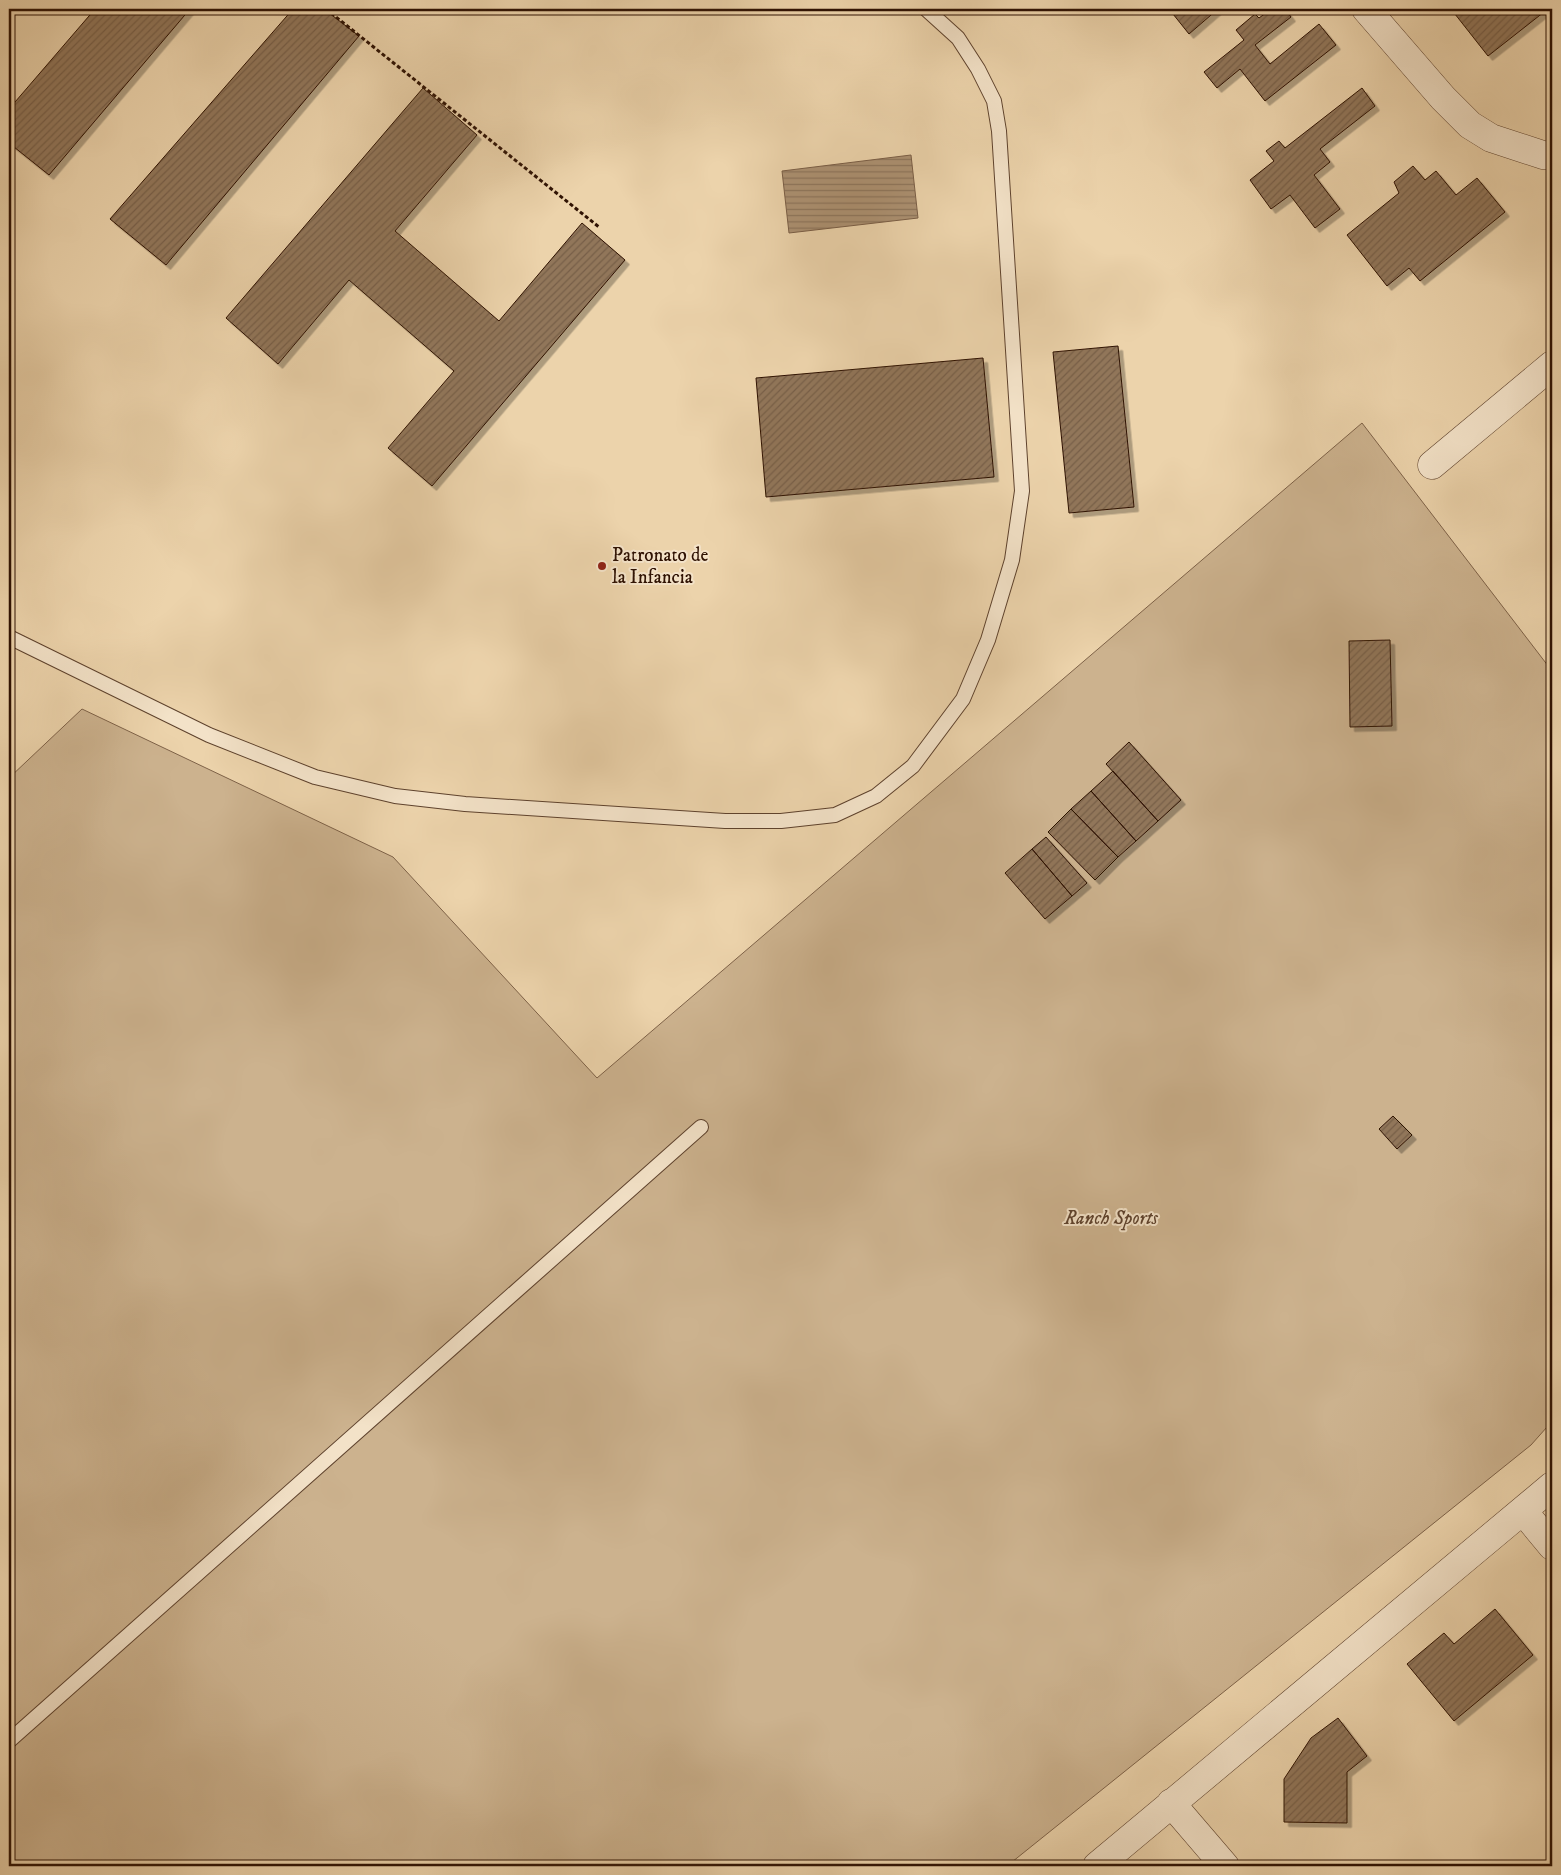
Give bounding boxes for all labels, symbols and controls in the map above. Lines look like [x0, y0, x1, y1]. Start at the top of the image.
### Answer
place label: Patronato de la Infancia [612, 544, 708, 589]
marker: Patronato de la Infancia [596, 560, 608, 572]
park label: Ranch Sports [1063, 1207, 1159, 1231]

